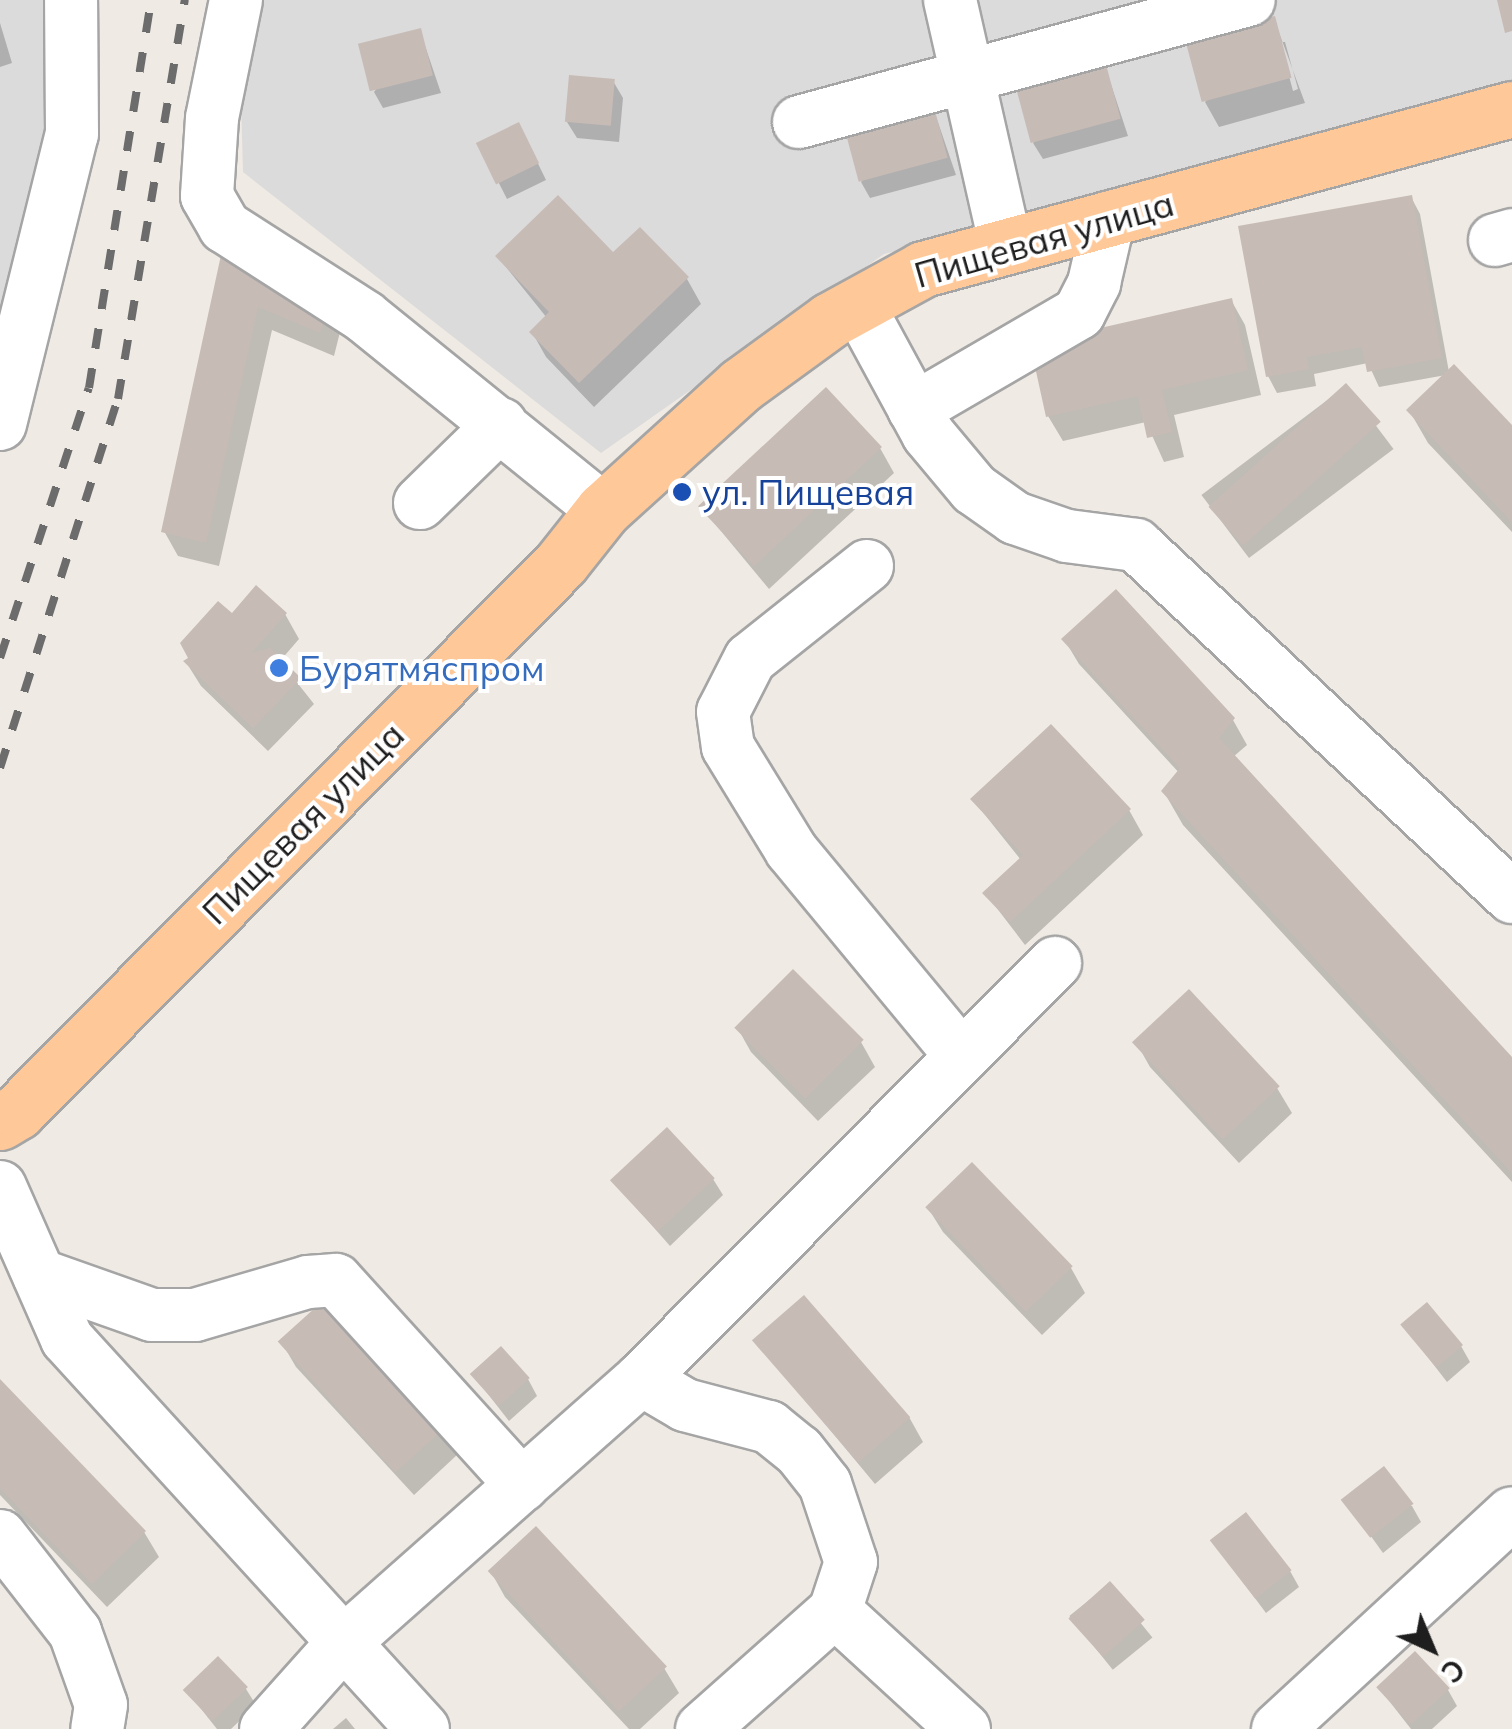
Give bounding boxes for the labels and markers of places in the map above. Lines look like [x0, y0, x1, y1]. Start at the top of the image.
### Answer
place label: ул. Пищевая [702, 471, 914, 513]
marker: ул. Пищевая [671, 481, 693, 503]
place label: Бурятмяспром [299, 647, 545, 689]
marker: Бурятмяспром [268, 657, 290, 679]

